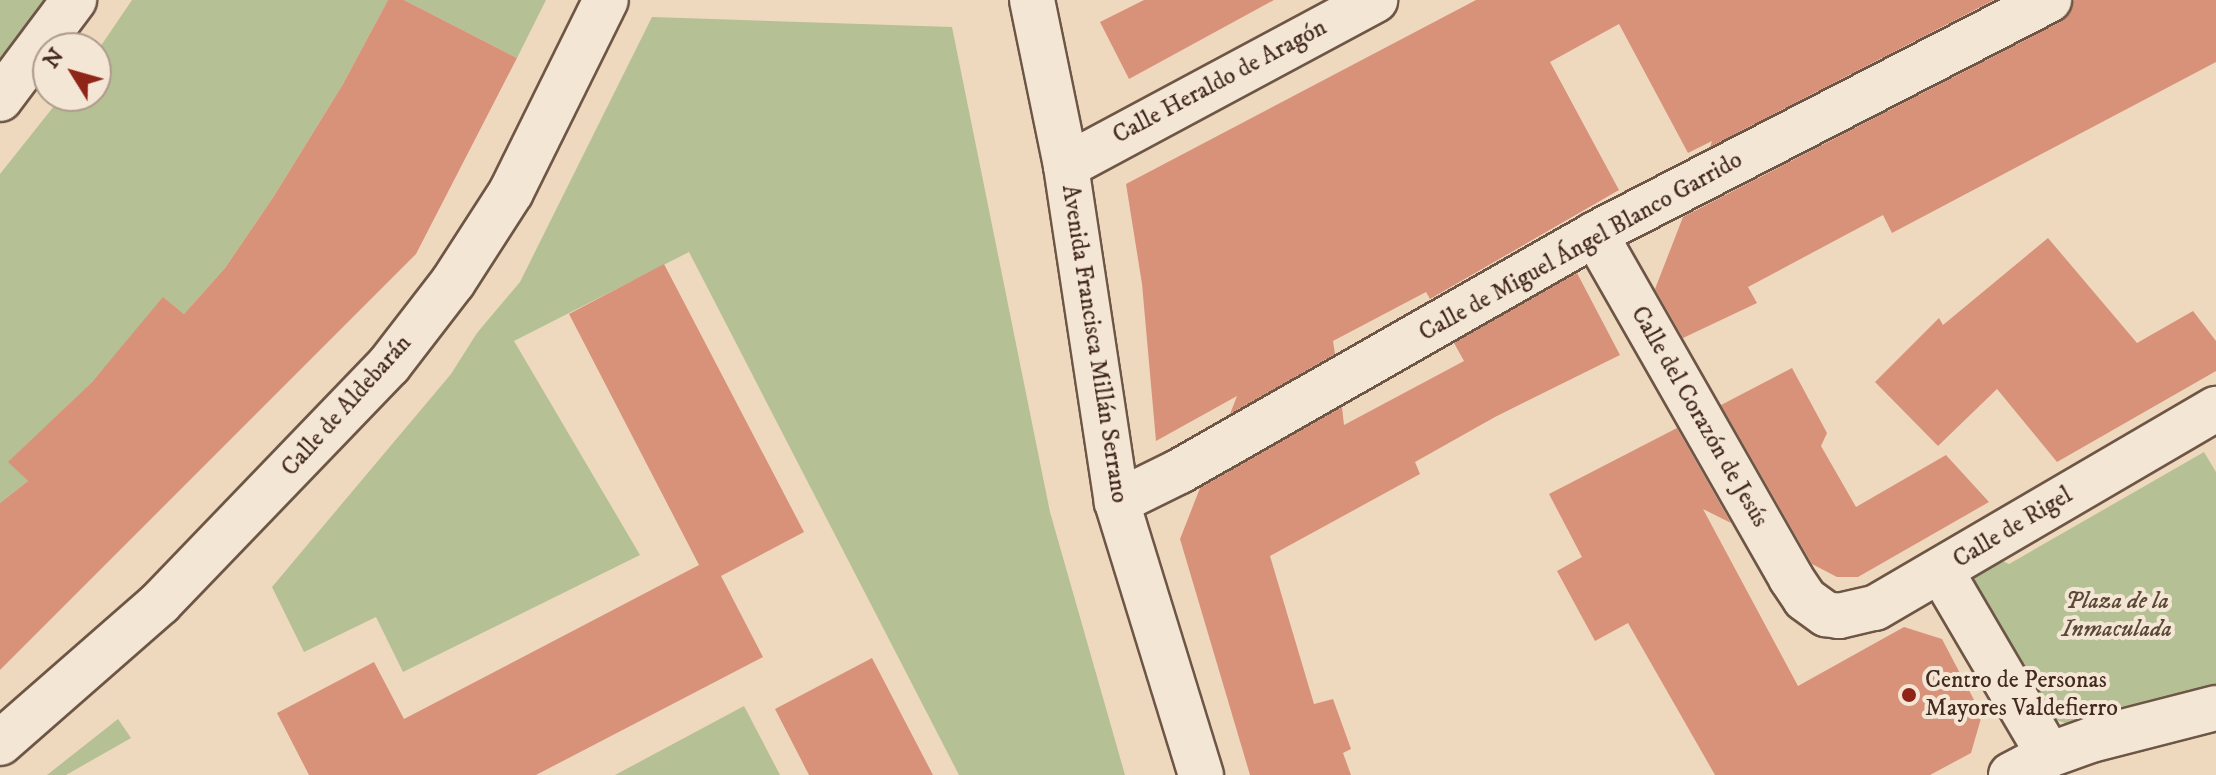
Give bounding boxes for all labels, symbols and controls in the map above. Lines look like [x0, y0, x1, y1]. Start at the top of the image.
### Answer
street label: Calle Heraldo de Aragón [1108, 13, 1332, 151]
north arrow [32, 32, 112, 112]
text: N [38, 43, 70, 74]
street label: Calle de Miguel Ángel Blanco Garrido [1414, 146, 1748, 348]
street label: Avenida Francisca Millán Serrano [1055, 183, 1133, 505]
street label: Calle del Corazón de Jesús [1624, 302, 1774, 532]
street label: Calle de Aldebarán [276, 329, 418, 483]
street label: Calle de Rigel [1948, 481, 2078, 575]
park label: Plaza de la Inmaculada [2062, 588, 2172, 644]
place label: Centro de Personas Mayores Valdefierro [1925, 667, 2118, 723]
marker: Centro de Personas Mayores Valdefierro [1900, 686, 1918, 704]

